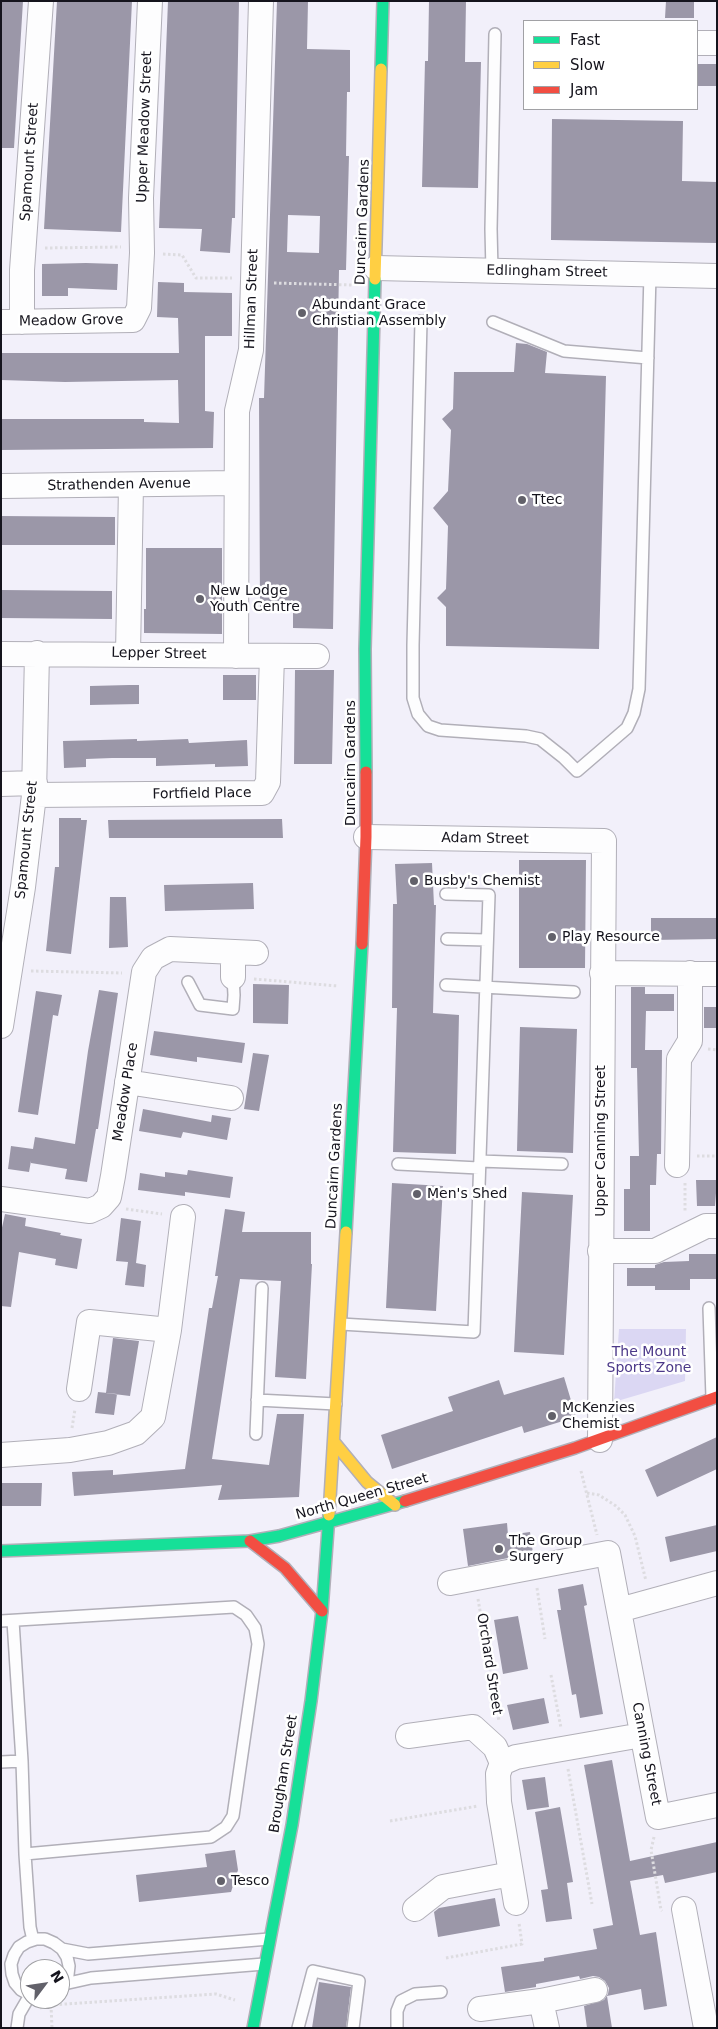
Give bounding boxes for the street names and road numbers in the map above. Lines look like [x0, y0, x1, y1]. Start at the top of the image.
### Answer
street label: Upper Meadow Street [134, 51, 156, 203]
street label: Spamount Street [17, 102, 43, 222]
street label: Duncairn Gardens [352, 159, 374, 285]
street label: Hillman Street [242, 249, 262, 349]
street label: Edlingham Street [486, 263, 608, 281]
street label: Meadow Grove [19, 312, 123, 330]
street label: Strathenden Avenue [47, 475, 191, 495]
street label: Lepper Street [111, 645, 207, 663]
street label: Duncairn Gardens [343, 700, 359, 826]
street label: Spamount Street [12, 780, 42, 900]
street label: Fortfield Place [152, 785, 252, 803]
street label: Adam Street [441, 830, 529, 848]
street label: Meadow Place [110, 1041, 142, 1143]
street label: Upper Canning Street [593, 1065, 609, 1217]
street label: Duncairn Gardens [323, 1103, 347, 1229]
street label: North Queen Street [294, 1470, 430, 1524]
street label: Orchard Street [473, 1612, 505, 1716]
street label: Canning Street [628, 1701, 664, 1807]
street label: Brougham Street [266, 1714, 302, 1834]

